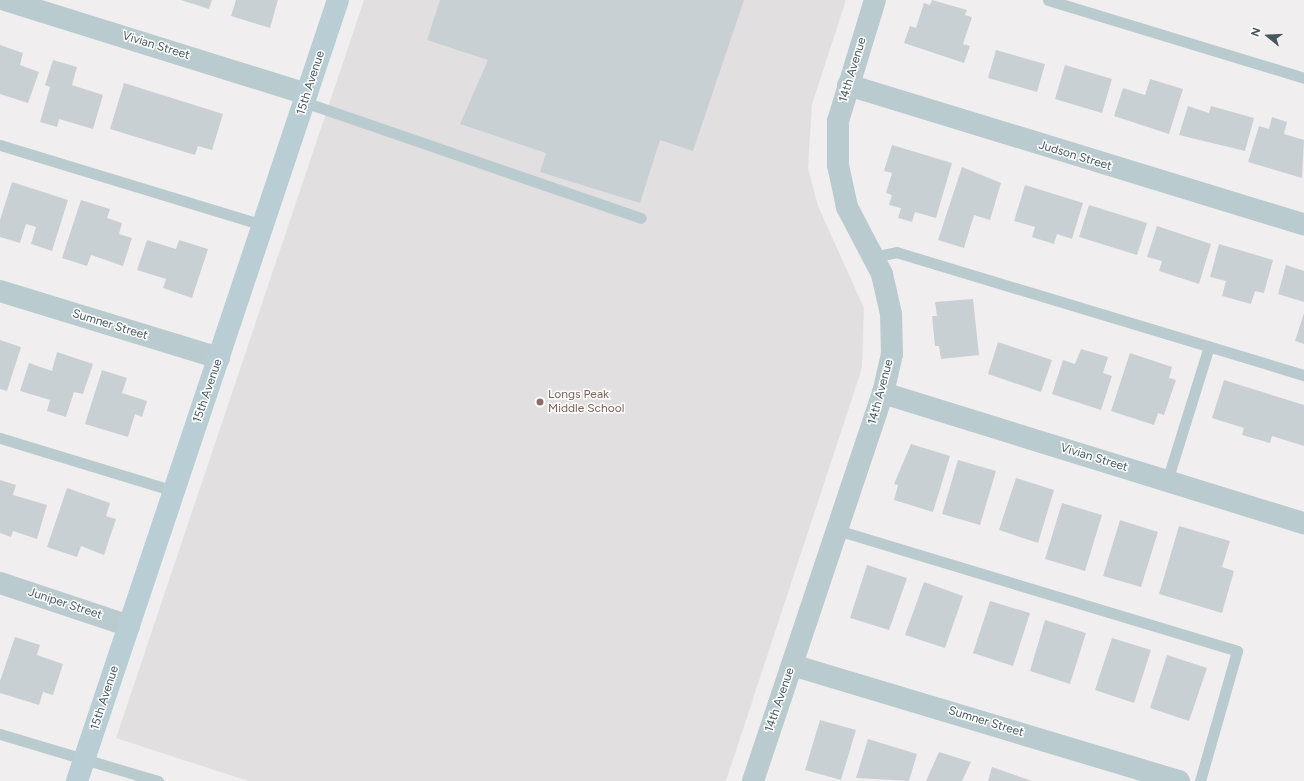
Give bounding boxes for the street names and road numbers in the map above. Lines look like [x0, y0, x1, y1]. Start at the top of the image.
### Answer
street label: Vivian Street [121, 29, 191, 63]
street label: 14th Avenue [836, 36, 870, 104]
street label: 15th Avenue [294, 49, 328, 117]
street label: Judson Street [1037, 138, 1113, 174]
street label: Sumner Street [71, 307, 149, 343]
street label: 15th Avenue [190, 357, 226, 425]
street label: 14th Avenue [865, 358, 897, 426]
street label: Vivian Street [1059, 441, 1129, 475]
street label: Juniper Street [26, 585, 104, 623]
street label: 15th Avenue [88, 664, 122, 732]
street label: 14th Avenue [762, 666, 798, 734]
street label: Sumner Street [947, 704, 1025, 740]

